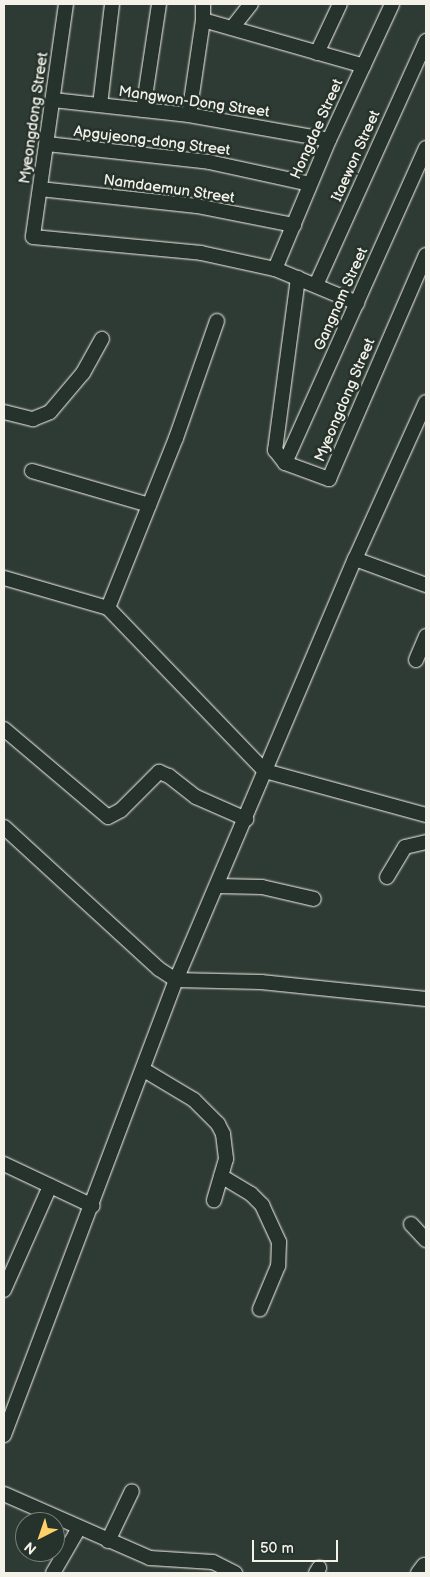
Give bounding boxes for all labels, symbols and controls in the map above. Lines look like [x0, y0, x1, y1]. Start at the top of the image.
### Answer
street label: Myeongdong Street [16, 51, 52, 185]
street label: Hongdae Street [287, 76, 347, 182]
street label: Mangwon-Dong Street [117, 82, 271, 122]
street label: Itaewon Street [328, 107, 384, 205]
street label: Apgujeong-dong Street [73, 122, 231, 160]
street label: Namdaemun Street [102, 171, 236, 207]
street label: Gangnam Street [310, 244, 372, 354]
street label: Myeongdong Street [311, 335, 379, 465]
north arrow [15, 1512, 65, 1562]
scale bar [255, 1530, 341, 1562]
text: N [21, 1538, 40, 1558]
text: 50 m [260, 1539, 294, 1558]

